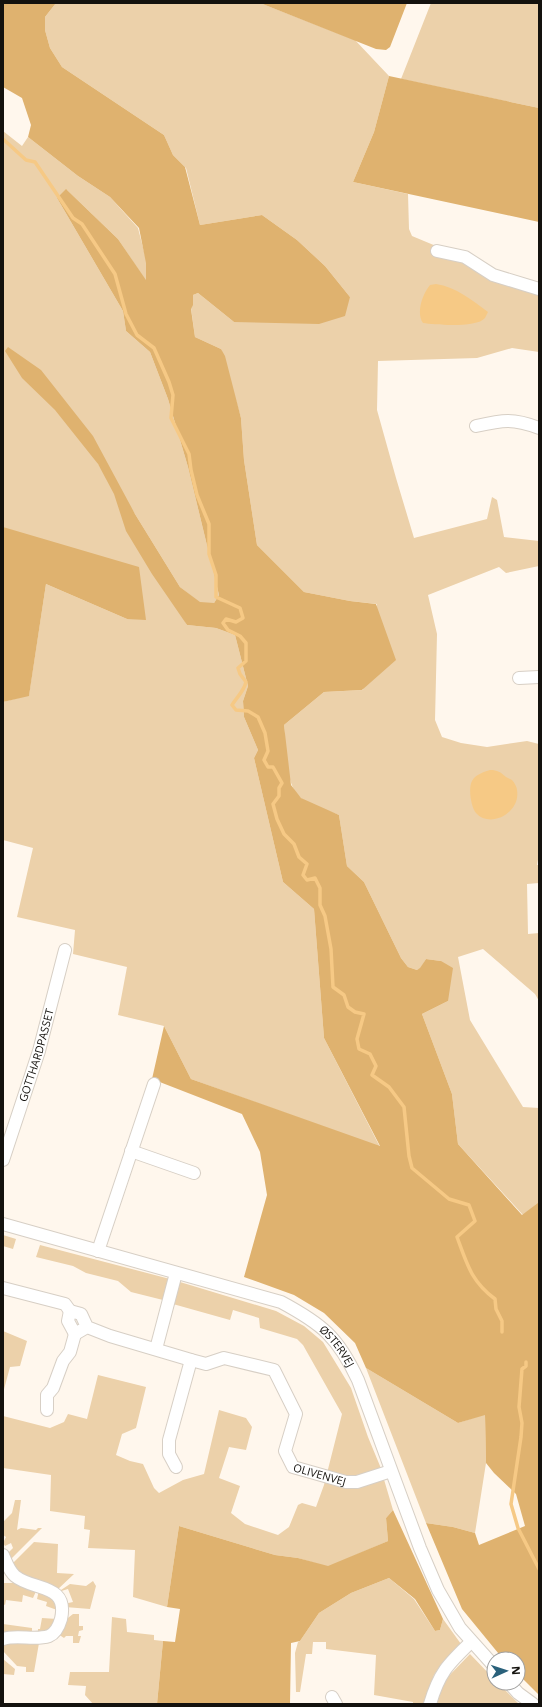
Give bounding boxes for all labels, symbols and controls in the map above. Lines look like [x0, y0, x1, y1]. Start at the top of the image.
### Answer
street label: GOTTHARDPASSET [15, 1007, 57, 1104]
street label: ØSTERVEJ [317, 1322, 358, 1369]
street label: OLIVENVEJ [292, 1459, 348, 1489]
north arrow [486, 1651, 526, 1691]
text: N [509, 1666, 524, 1675]

